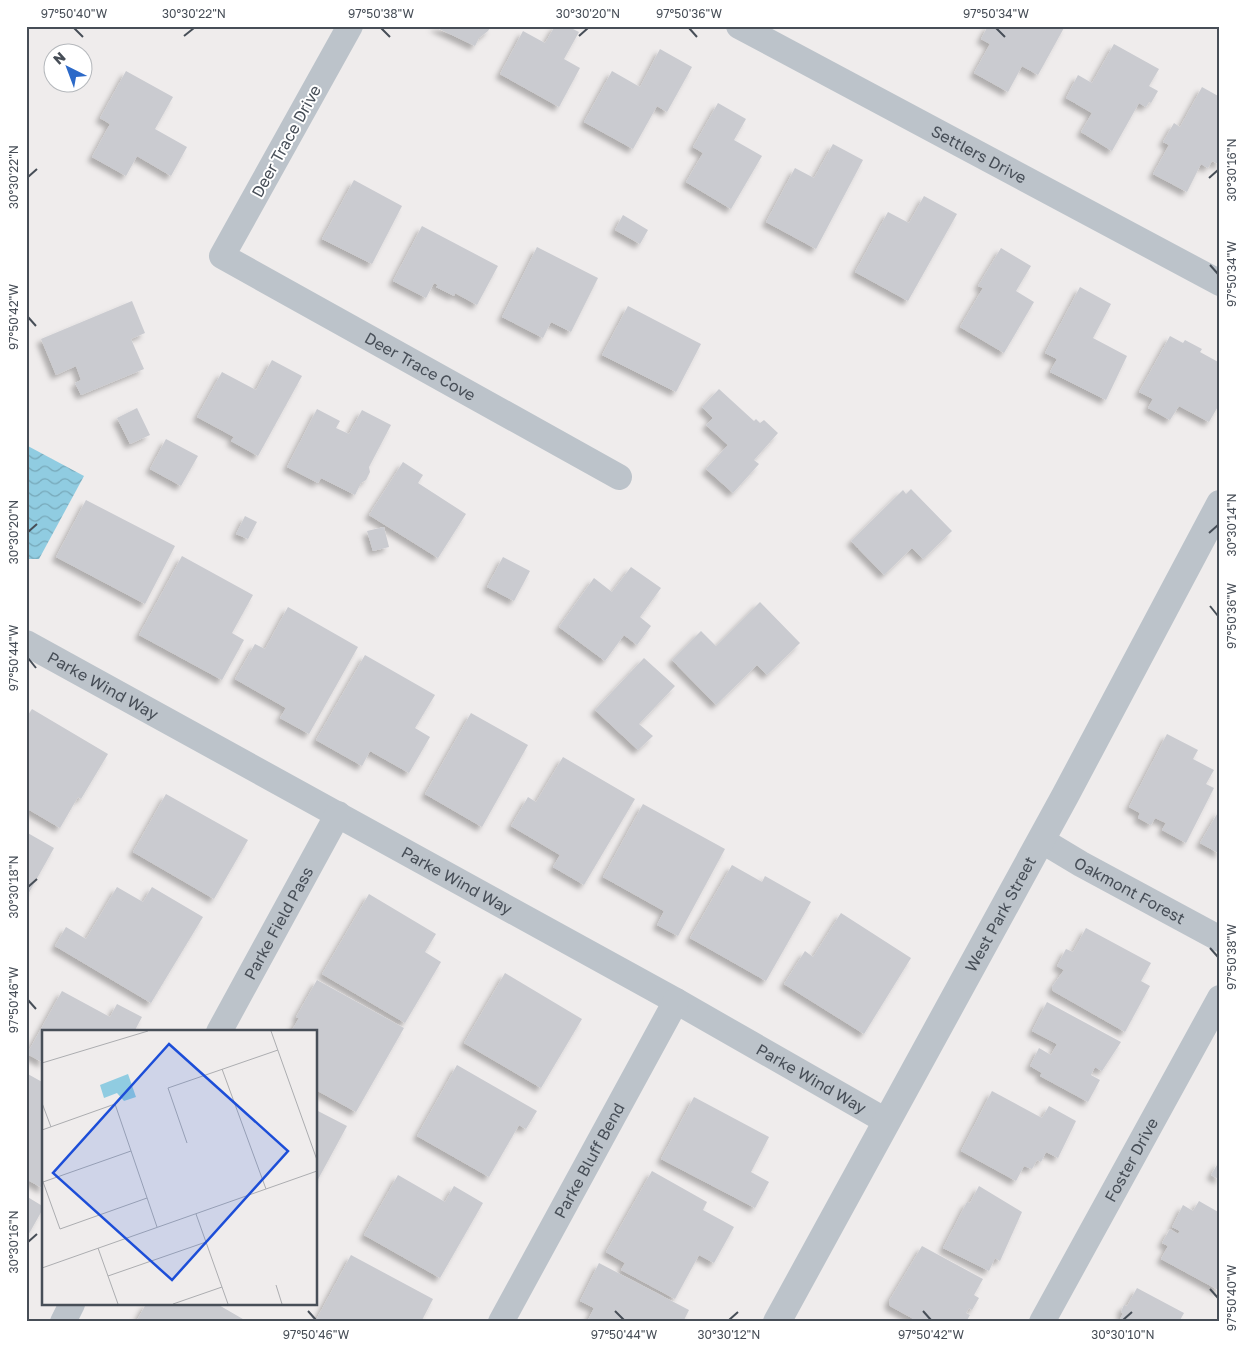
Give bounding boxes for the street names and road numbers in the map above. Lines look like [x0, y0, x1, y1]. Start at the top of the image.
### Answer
street label: Deer Trace Drive [247, 81, 325, 201]
street label: Settlers Drive [928, 121, 1030, 188]
street label: Deer Trace Cove [361, 327, 479, 405]
street label: Parke Wind Way [44, 647, 162, 724]
street label: Parke Wind Way [398, 842, 516, 919]
street label: Oakmont Forest [1071, 852, 1189, 928]
street label: West Park Street [961, 853, 1040, 976]
street label: Parke Field Pass [239, 863, 317, 983]
street label: Parke Wind Way [753, 1039, 870, 1118]
street label: Parke Bluff Bend [549, 1099, 629, 1222]
street label: Foster Drive [1100, 1114, 1162, 1205]

